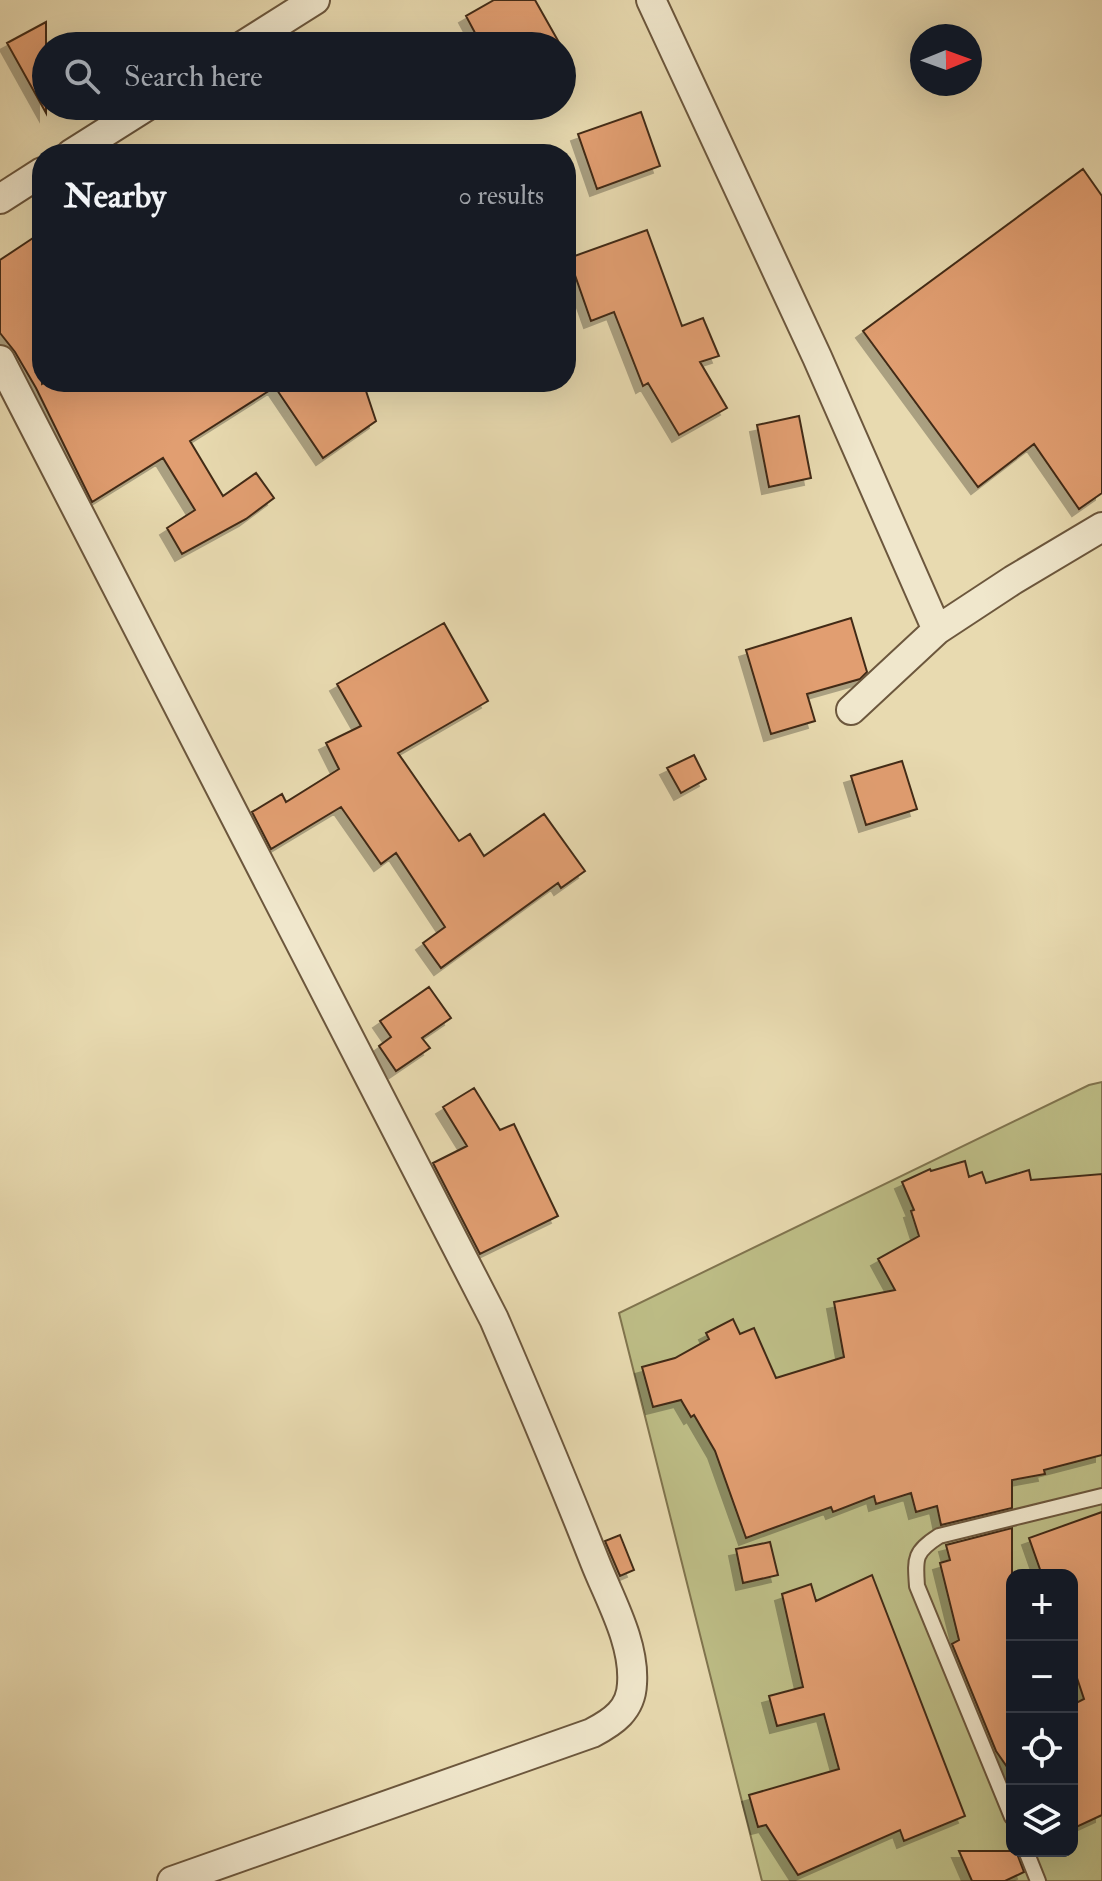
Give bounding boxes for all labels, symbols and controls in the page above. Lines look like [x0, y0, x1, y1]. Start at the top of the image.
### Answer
north arrow [910, 24, 982, 96]
search box [32, 32, 576, 120]
icon: search [60, 54, 104, 98]
text: Search here [124, 58, 263, 95]
text: Nearby [64, 175, 166, 218]
text: 0 results [459, 180, 544, 212]
map controls [1006, 1569, 1078, 1857]
button: + [1006, 1569, 1078, 1641]
button: − [1006, 1641, 1078, 1713]
button: locate [1006, 1713, 1078, 1785]
button: layers [1006, 1785, 1078, 1857]

